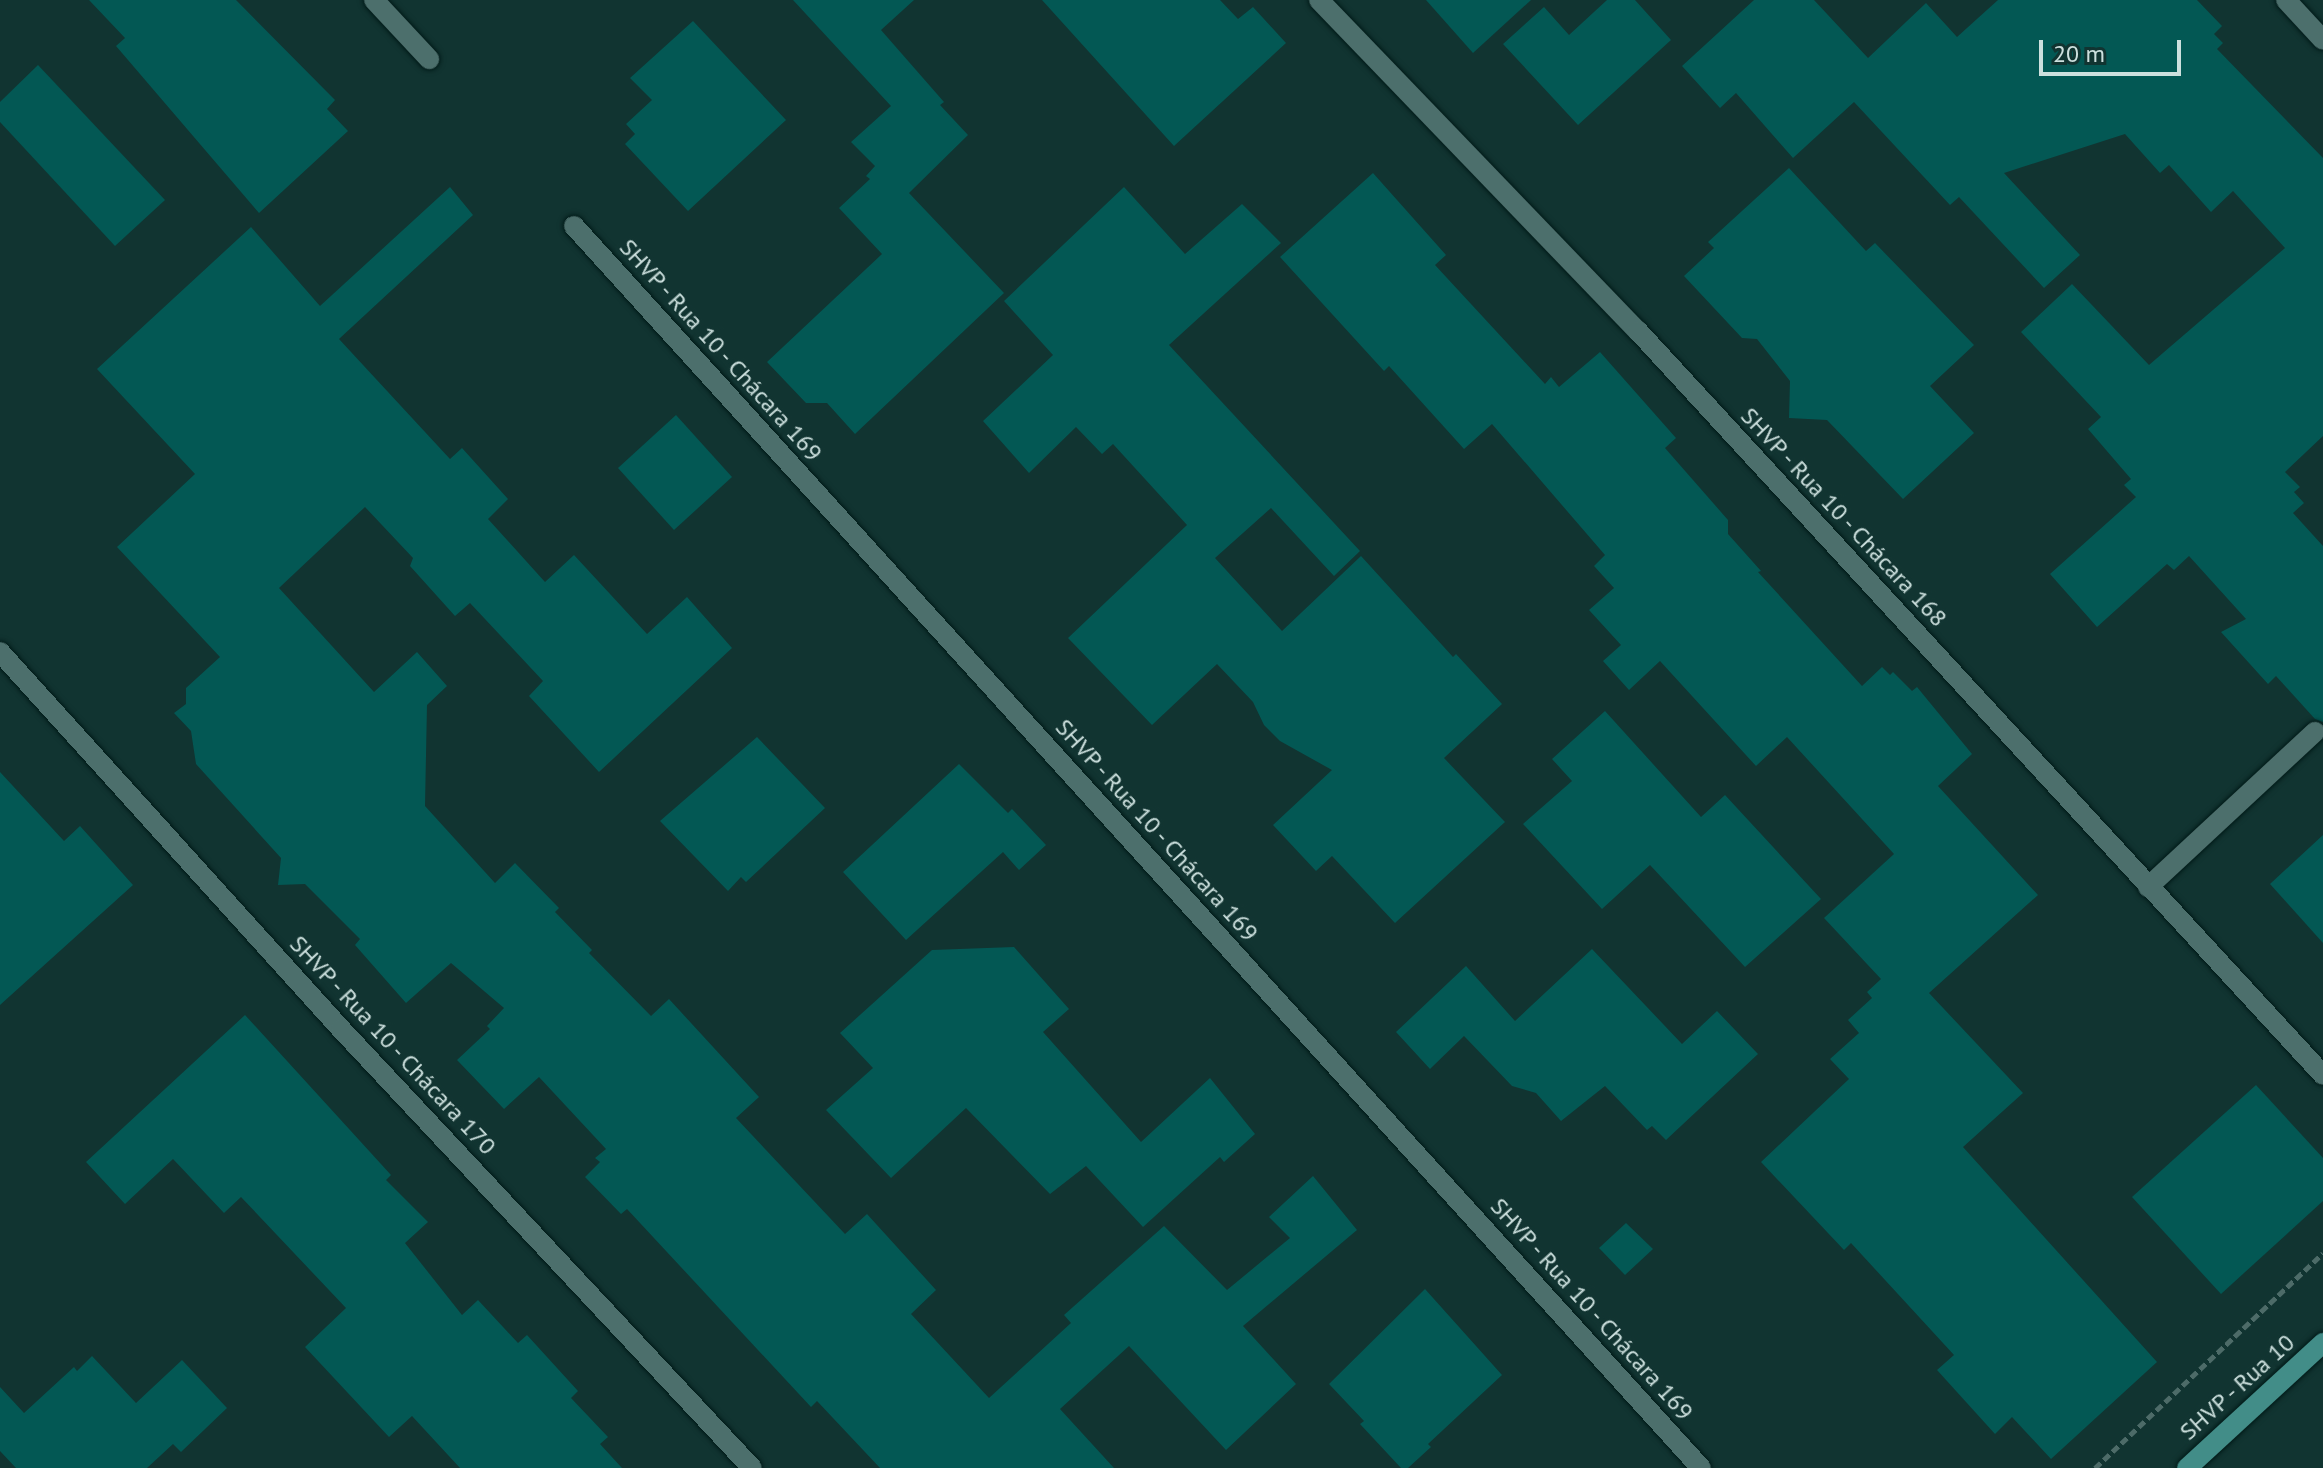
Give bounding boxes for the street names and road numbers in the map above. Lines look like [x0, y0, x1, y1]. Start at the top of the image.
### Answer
street label: SHVP - Rua 10 - Chácara 169 [611, 230, 831, 470]
street label: SHVP - Rua 10 - Chácara 168 [1732, 398, 1956, 636]
street label: SHVP - Rua 10 - Chácara 169 [1047, 710, 1267, 950]
street label: SHVP - Rua 10 - Chácara 170 [281, 926, 505, 1164]
street label: SHVP - Rua 10 - Chácara 169 [1482, 1189, 1702, 1429]
street label: SHVP - Rua 10 [2172, 1327, 2302, 1447]

